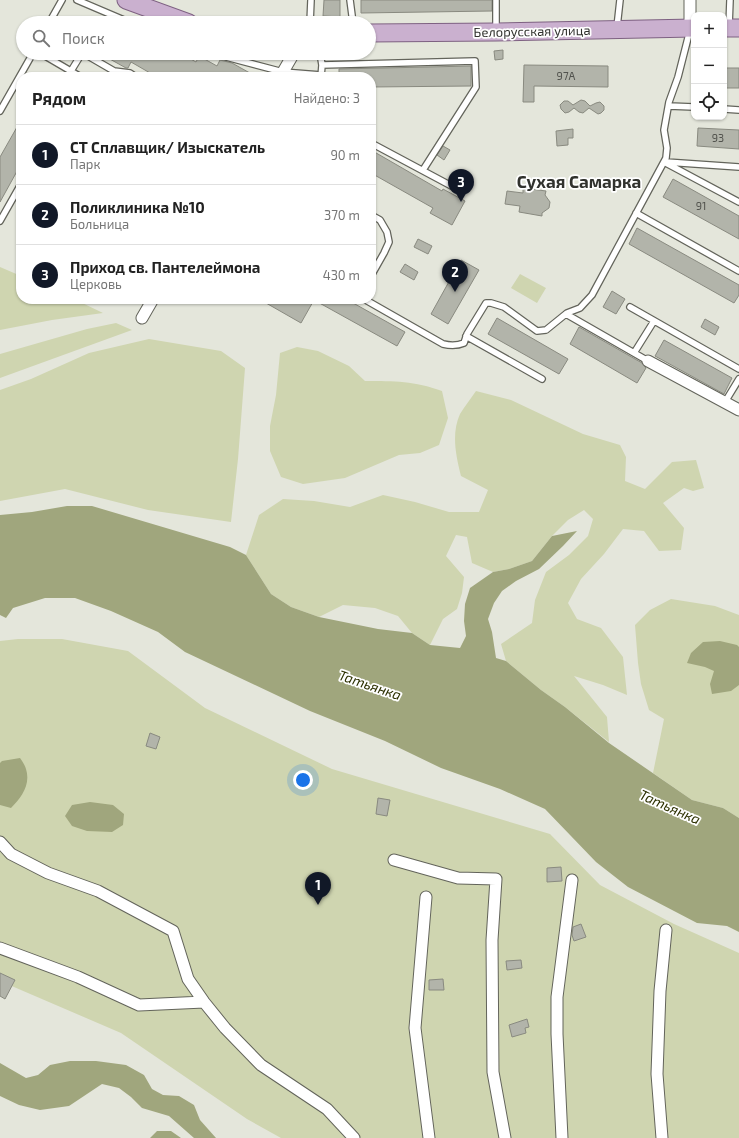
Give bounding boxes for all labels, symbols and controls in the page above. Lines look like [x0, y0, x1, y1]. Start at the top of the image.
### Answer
map controls [691, 12, 727, 120]
button: + [691, 12, 727, 48]
search box [16, 16, 376, 60]
street label: Белорусская улица [473, 22, 591, 40]
icon: search [30, 27, 52, 49]
text: Поиск [62, 29, 105, 47]
button: − [691, 48, 727, 84]
house number: 97А [557, 69, 576, 82]
button: locate [691, 84, 727, 120]
text: Рядом [32, 88, 86, 108]
text: Найдено: 3 [294, 90, 360, 106]
house number: 93 [712, 131, 724, 144]
text: СТ Сплавщик/ Изыскатель [70, 138, 265, 156]
text: 1 [42, 147, 48, 163]
text: 90 m [330, 147, 360, 163]
text: Парк [70, 156, 100, 172]
pin: 3 [448, 169, 474, 202]
district label: Сухая Самарка [517, 171, 641, 191]
text: Поликлиника №10 [70, 198, 205, 216]
house number: 91 [696, 199, 706, 212]
text: 2 [41, 207, 49, 223]
text: 370 m [324, 207, 360, 223]
text: Больница [70, 216, 129, 232]
text: Приход св. Пантелеймона [70, 258, 260, 276]
pin: 2 [442, 259, 468, 292]
text: 3 [41, 267, 49, 283]
text: 430 m [323, 267, 360, 283]
text: Церковь [70, 276, 122, 292]
water label: Татьянка [337, 666, 404, 703]
your location [293, 770, 313, 790]
water label: Татьянка [637, 786, 703, 828]
pin: 1 [305, 872, 331, 905]

